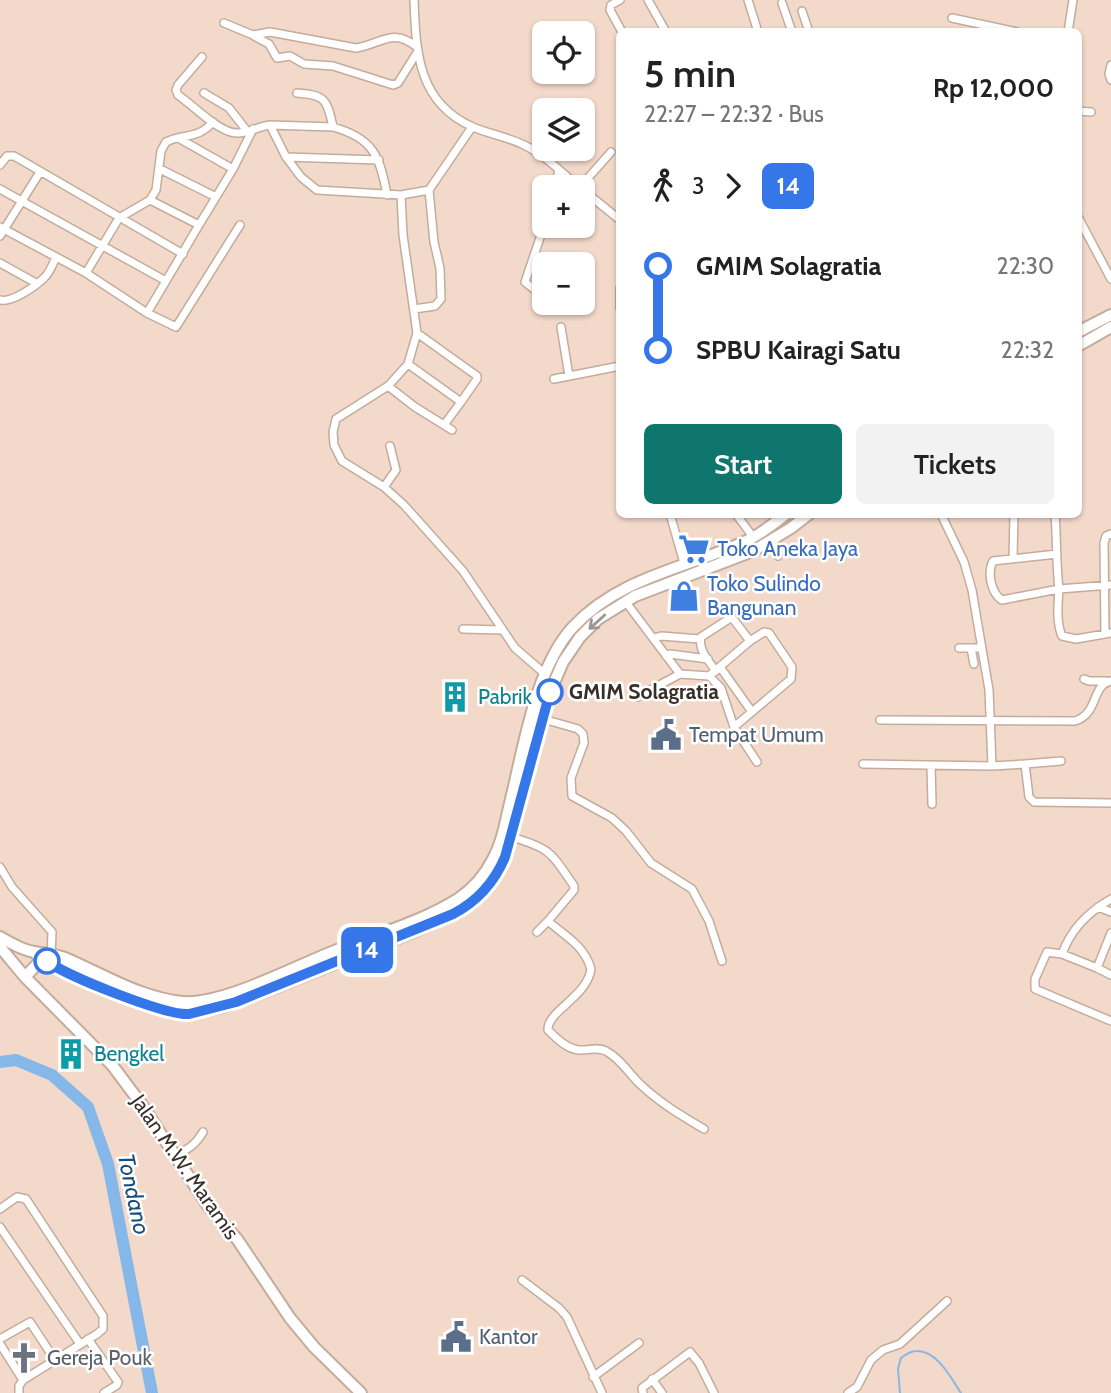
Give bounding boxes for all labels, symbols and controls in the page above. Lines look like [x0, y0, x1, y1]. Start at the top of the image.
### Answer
map controls [532, 21, 595, 315]
button: locate [532, 21, 595, 84]
text: 5 min [644, 50, 736, 97]
text: Rp 12,000 [933, 72, 1054, 104]
button: layers [532, 98, 595, 161]
text: 22:27 – 22:32 · Bus [644, 100, 824, 128]
icon: walk [644, 167, 682, 205]
icon: forward [714, 167, 752, 205]
text: 14 [776, 171, 800, 200]
text: 3 [692, 172, 704, 200]
button: + [532, 175, 595, 238]
text: GMIM Solagratia [696, 250, 882, 282]
button: − [532, 252, 595, 315]
text: 22:30 [997, 252, 1054, 280]
text: SPBU Kairagi Satu [696, 334, 901, 366]
text: 22:32 [1001, 336, 1054, 364]
button: Start [644, 424, 842, 504]
button: Tickets [856, 424, 1054, 504]
supermarket icon: Toko Aneka Jaya [677, 532, 711, 566]
place label: Toko Aneka Jaya [717, 536, 858, 561]
place label: Toko Sulindo Bangunan [707, 571, 821, 620]
shop icon: Toko Sulindo Bangunan [667, 579, 701, 613]
one-way arrow [588, 614, 606, 630]
marker: GMIM Solagratia [537, 679, 563, 705]
place label: GMIM Solagratia [569, 679, 719, 704]
building icon: Pabrik [438, 680, 472, 714]
place label: Pabrik [478, 684, 533, 709]
public building icon: Tempat Umum [649, 718, 683, 752]
place label: Tempat Umum [689, 722, 824, 747]
line badge: 14 [336, 927, 398, 973]
text: 14 [355, 935, 379, 964]
unlabelled marker [34, 948, 60, 974]
building icon: Bengkel [54, 1037, 88, 1071]
place label: Bengkel [94, 1041, 164, 1066]
street label: Jalan M.W. Maramis [126, 1089, 245, 1244]
water label: Tondano [112, 1151, 156, 1237]
public building icon: Kantor [439, 1320, 473, 1354]
place label: Kantor [479, 1324, 538, 1349]
church icon: Gereja Pouk [7, 1341, 41, 1375]
place label: Gereja Pouk [47, 1345, 152, 1371]

